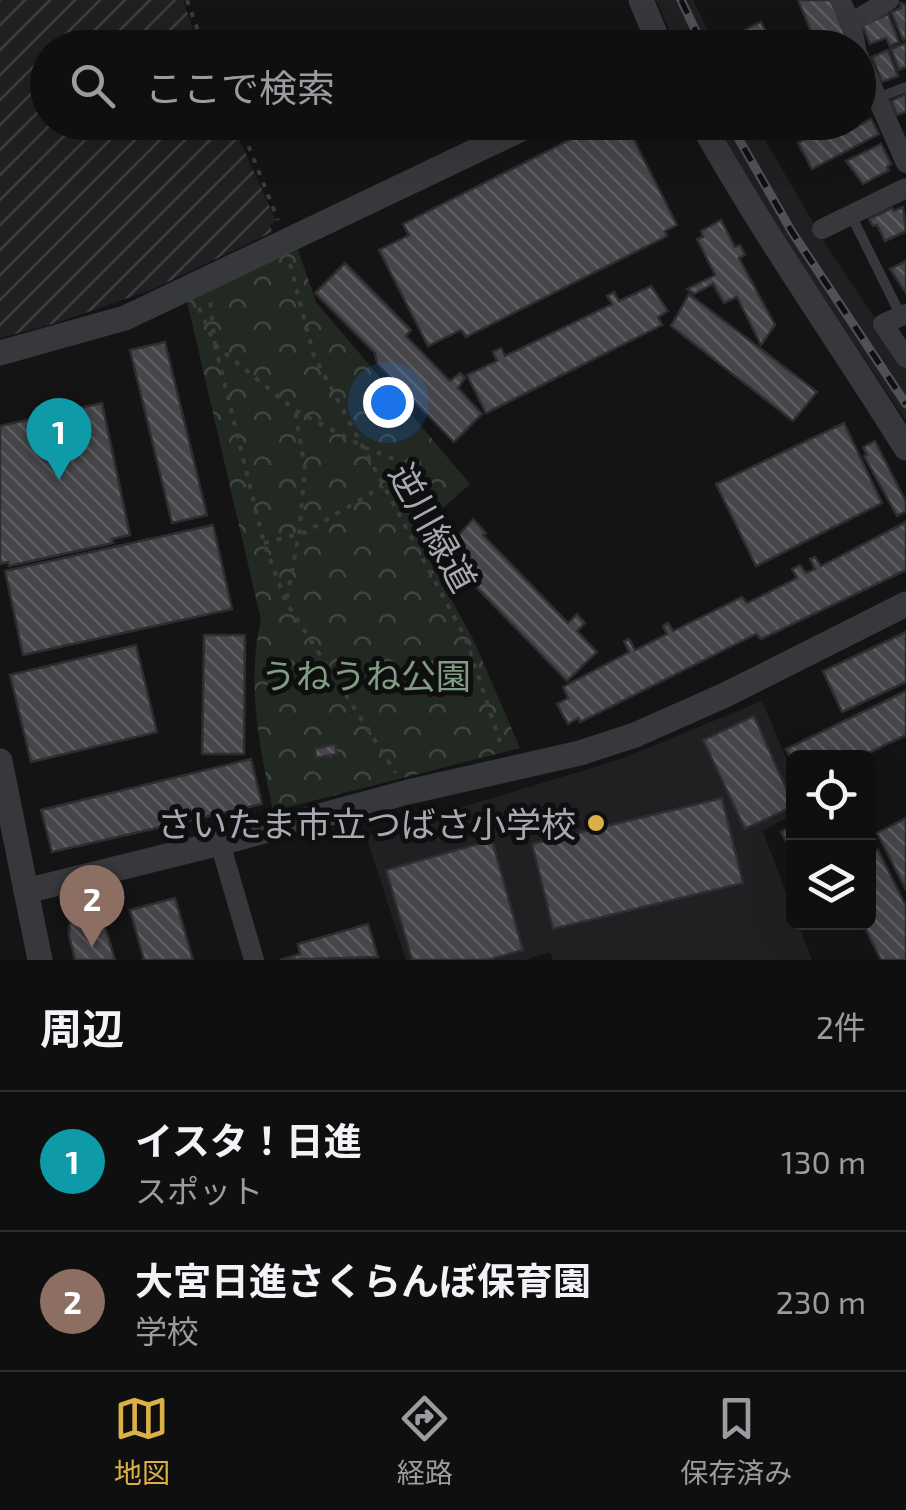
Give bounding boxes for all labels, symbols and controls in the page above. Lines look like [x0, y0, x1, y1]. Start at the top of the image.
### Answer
search box [30, 30, 876, 140]
icon: search [65, 58, 120, 113]
text: ここで検索 [145, 64, 335, 110]
your location [363, 377, 414, 428]
pin: 1 [27, 398, 92, 480]
street label: 逆川緑道 [382, 456, 486, 598]
park label: うねうね公園 [261, 654, 471, 696]
map controls [786, 750, 876, 930]
button: locate [786, 750, 876, 840]
place label: さいたま市立つばさ小学校 [157, 802, 576, 844]
marker: さいたま市立つばさ小学校 [585, 812, 607, 834]
button: layers [786, 840, 876, 930]
pin: 2 [59, 864, 124, 947]
text: 周辺 [40, 1002, 124, 1052]
text: 2件 [816, 1007, 866, 1045]
text: イスタ！日進 [135, 1117, 362, 1163]
text: 1 [66, 1142, 79, 1180]
text: 130 m [781, 1142, 866, 1180]
text: スポット [135, 1171, 263, 1209]
text: 大宮日進さくらんぼ保育園 [135, 1257, 591, 1303]
text: 2 [63, 1282, 82, 1320]
text: 230 m [776, 1282, 866, 1320]
text: 学校 [135, 1311, 199, 1349]
tab: 地図 [114, 1391, 170, 1491]
tab: 経路 [397, 1391, 453, 1491]
tab: 保存済み [680, 1391, 792, 1491]

